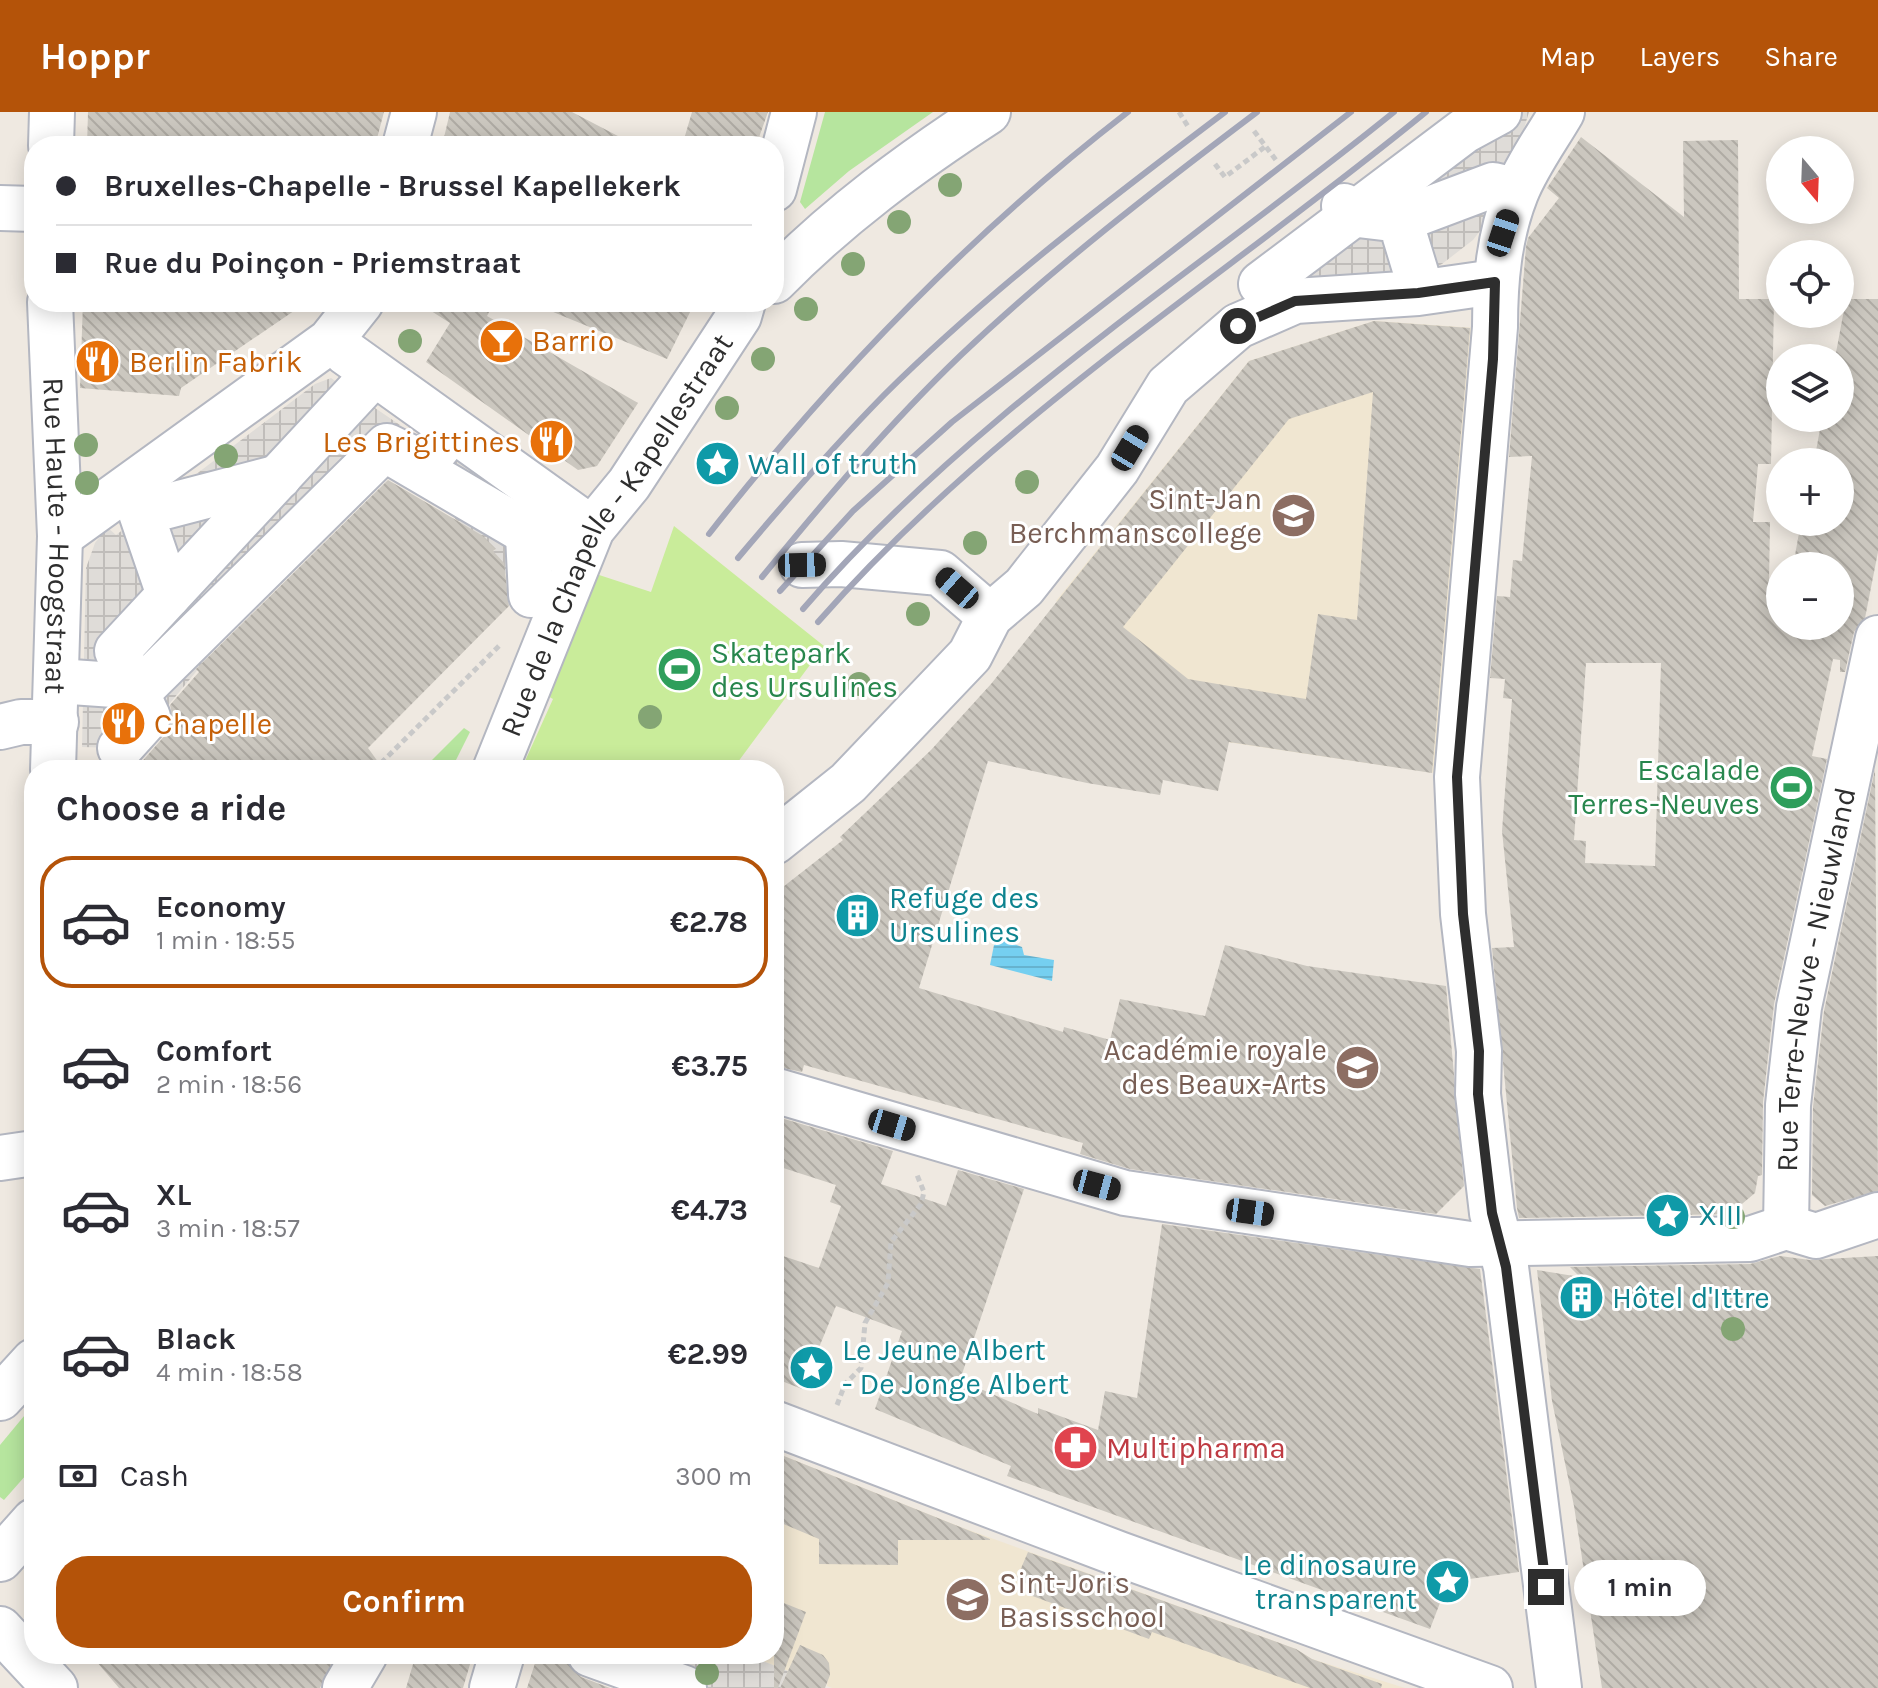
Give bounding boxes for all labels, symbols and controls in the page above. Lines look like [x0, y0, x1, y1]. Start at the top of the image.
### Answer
text: Hoppr [40, 34, 150, 79]
text: Map [1540, 40, 1595, 73]
text: Layers [1639, 40, 1720, 73]
text: Share [1764, 40, 1838, 73]
north arrow [1766, 136, 1854, 224]
map controls [1766, 136, 1854, 640]
text: Bruxelles-Chapelle - Brussel Kapellekerk [104, 168, 681, 204]
car [1484, 206, 1522, 260]
button: locate [1766, 240, 1854, 328]
text: Rue du Poinçon - Priemstraat [104, 245, 521, 281]
route start [1220, 308, 1256, 344]
bar icon: Barrio [477, 317, 525, 365]
place label: Barrio [532, 323, 614, 359]
street label: Rue de la Chapelle - Kapellestraat [492, 327, 741, 742]
restaurant icon: Berlin Fabrik [74, 338, 122, 386]
place label: Berlin Fabrik [129, 344, 302, 380]
button: layers [1766, 344, 1854, 432]
street label: Rue Haute - Hoogstraat [35, 377, 78, 695]
restaurant icon: Les Brigittines [527, 418, 575, 466]
car [1107, 421, 1153, 475]
place label: Les Brigittines [323, 424, 520, 460]
place icon: Wall of truth [693, 440, 741, 488]
place label: Wall of truth [748, 446, 918, 482]
button: + [1766, 448, 1854, 536]
place label: Sint-Jan Berchmanscollege [1009, 481, 1262, 551]
school or university icon: Sint-Jan Berchmanscollege [1269, 492, 1317, 540]
button: − [1766, 552, 1854, 640]
car [778, 553, 826, 577]
car [931, 563, 983, 613]
place label: Skatepark des Ursulines [711, 635, 898, 705]
sports icon: Skatepark des Ursulines [656, 646, 704, 694]
restaurant icon: Chapelle [99, 700, 147, 748]
place label: Chapelle [154, 706, 272, 742]
place label: Escalade Terres-Neuves [1568, 752, 1760, 822]
sports icon: Escalade Terres-Neuves [1767, 763, 1815, 811]
street label: Rue Terre-Neuve - Nieuwland [1769, 784, 1864, 1172]
text: Choose a ride [56, 787, 286, 829]
place label: Refuge des Ursulines [889, 880, 1040, 950]
icon: car [60, 886, 132, 958]
text: Economy [156, 889, 286, 925]
building icon: Refuge des Ursulines [834, 891, 882, 939]
text: €2.78 [670, 904, 748, 940]
text: 1 min · 18:55 [156, 925, 295, 956]
icon: car [60, 1030, 132, 1102]
place label: Académie royale des Beaux-Arts [1104, 1032, 1327, 1102]
text: Comfort [156, 1033, 272, 1069]
school or university icon: Académie royale des Beaux-Arts [1334, 1043, 1382, 1091]
text: €3.75 [671, 1048, 748, 1084]
text: 2 min · 18:56 [156, 1069, 302, 1100]
car [866, 1107, 918, 1143]
car [1071, 1167, 1123, 1203]
icon: car [60, 1174, 132, 1246]
text: XL [156, 1177, 191, 1213]
place icon: XIII [1643, 1191, 1691, 1239]
text: €4.73 [671, 1192, 748, 1228]
car [1225, 1197, 1275, 1227]
place label: XIII [1698, 1197, 1742, 1233]
text: 3 min · 18:57 [156, 1213, 300, 1244]
building icon: Hôtel d'Ittre [1557, 1274, 1605, 1322]
place label: Hôtel d'Ittre [1612, 1280, 1770, 1316]
icon: car [60, 1318, 132, 1390]
text: Black [156, 1321, 236, 1357]
place label: Le Jeune Albert - De Jonge Albert [842, 1332, 1069, 1402]
text: €2.99 [668, 1336, 748, 1372]
place icon: Le Jeune Albert - De Jonge Albert [787, 1343, 835, 1391]
text: 4 min · 18:58 [156, 1357, 303, 1388]
pharmacy icon: Multipharma [1051, 1424, 1099, 1472]
place label: Multipharma [1106, 1430, 1286, 1466]
icon: cash [56, 1454, 100, 1498]
text: Cash [120, 1458, 189, 1494]
text: 300 m [675, 1461, 752, 1492]
place label: Le dinosaure transparent [1243, 1547, 1417, 1617]
button: Confirm [56, 1556, 752, 1648]
place icon: Le dinosaure transparent [1424, 1558, 1472, 1606]
callout: 1 min [1574, 1559, 1706, 1615]
place label: Sint-Joris Basisschool [999, 1565, 1165, 1635]
route end [1528, 1569, 1564, 1605]
text: 1 min [1607, 1572, 1673, 1603]
school or university icon: Sint-Joris Basisschool [944, 1576, 992, 1624]

